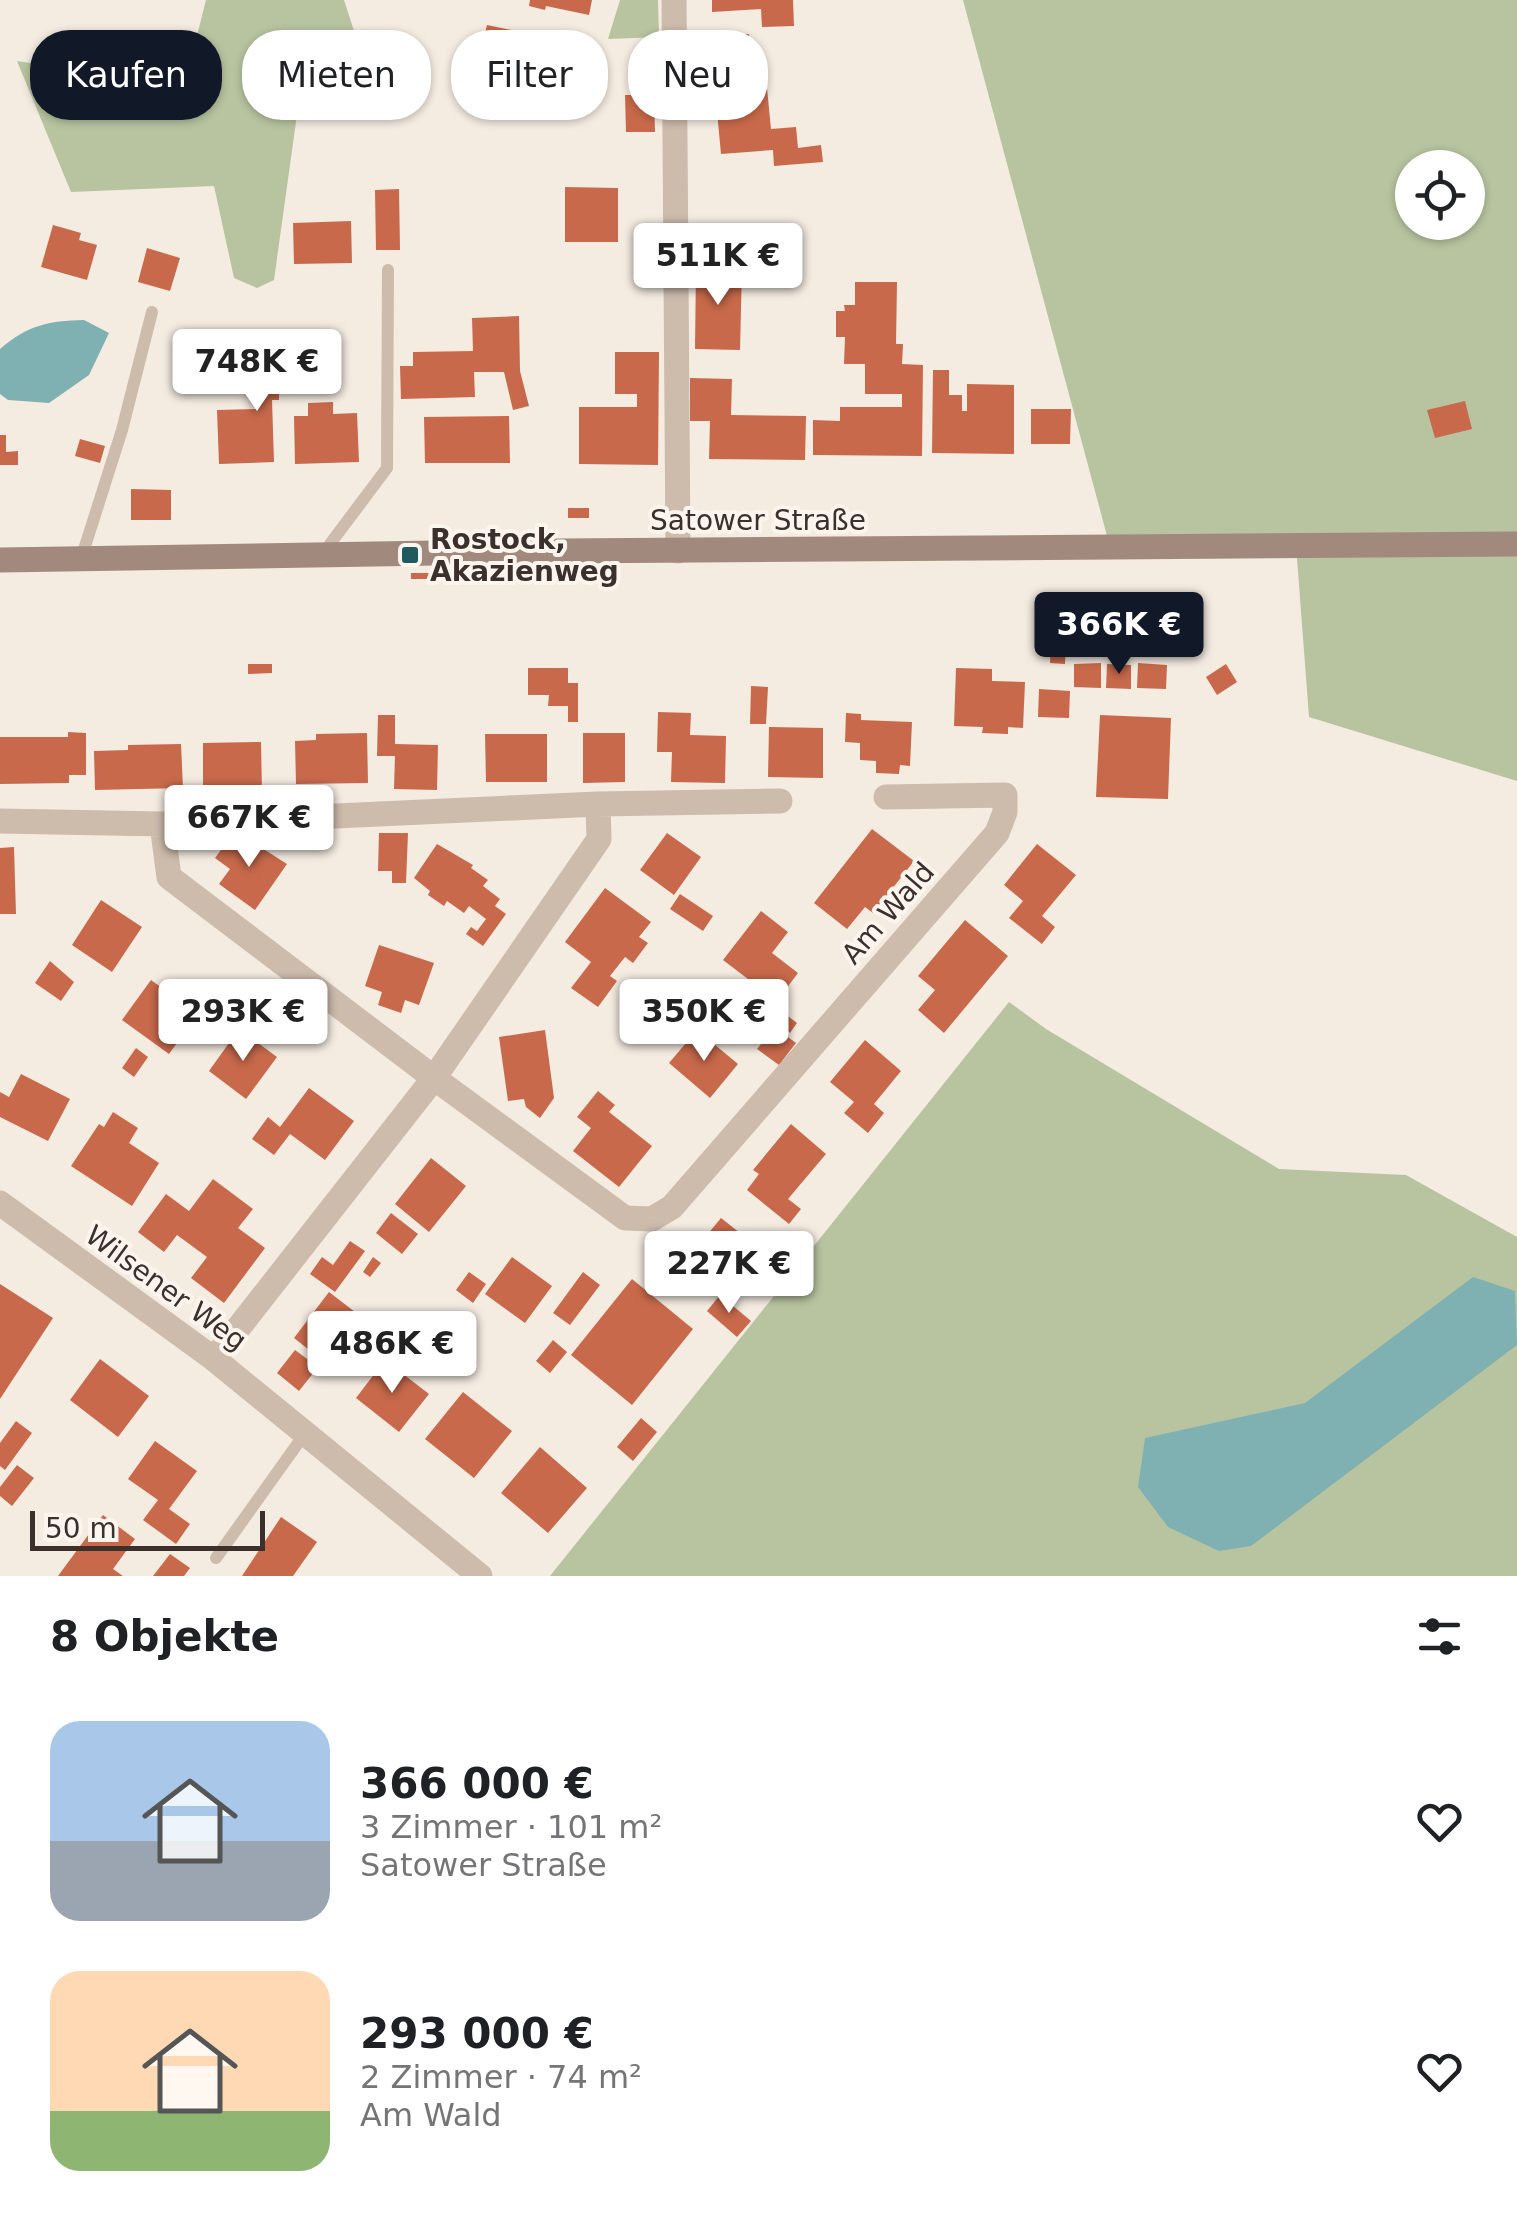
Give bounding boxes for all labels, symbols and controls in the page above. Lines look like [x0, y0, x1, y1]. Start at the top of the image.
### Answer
chip: Kaufen [30, 30, 222, 120]
chip: Mieten [242, 30, 431, 120]
chip: Filter [451, 30, 608, 120]
chip: Neu [628, 30, 768, 120]
map controls [1395, 150, 1485, 240]
button: locate [1395, 150, 1485, 240]
pin: 511K € [637, 223, 799, 308]
text: 511K € [656, 236, 781, 274]
pin: 748K € [176, 329, 338, 414]
text: 748K € [195, 342, 320, 380]
street label: Satower Straße [650, 504, 866, 537]
place label: Rostock, Akazienweg [430, 523, 619, 588]
marker: Rostock, Akazienweg [399, 544, 421, 566]
pin: 366K € [1038, 592, 1200, 677]
text: 366K € [1057, 605, 1182, 643]
pin: 667K € [168, 785, 330, 870]
text: 667K € [187, 798, 312, 836]
street label: Am Wald [835, 855, 941, 971]
pin: 293K € [162, 979, 324, 1064]
pin: 350K € [623, 979, 785, 1064]
text: 293K € [181, 992, 306, 1030]
text: 350K € [642, 992, 767, 1030]
street label: Wilsener Weg [79, 1219, 253, 1357]
pin: 227K € [648, 1231, 810, 1316]
text: 227K € [667, 1244, 792, 1282]
pin: 486K € [311, 1311, 473, 1396]
text: 486K € [330, 1324, 455, 1362]
scale bar [30, 1506, 265, 1550]
text: 50 m [45, 1512, 117, 1545]
icon: filters [1412, 1609, 1467, 1664]
text: 8 Objekte [50, 1612, 279, 1661]
text: 366 000 € [360, 1759, 594, 1808]
icon: home [130, 1761, 250, 1881]
icon: heart [1412, 1794, 1467, 1849]
text: 3 Zimmer · 101 m² [360, 1808, 662, 1846]
text: Satower Straße [360, 1846, 607, 1884]
text: 293 000 € [360, 2009, 594, 2058]
icon: home [130, 2011, 250, 2131]
icon: heart [1412, 2044, 1467, 2099]
text: 2 Zimmer · 74 m² [360, 2058, 642, 2096]
text: Am Wald [360, 2096, 502, 2134]

